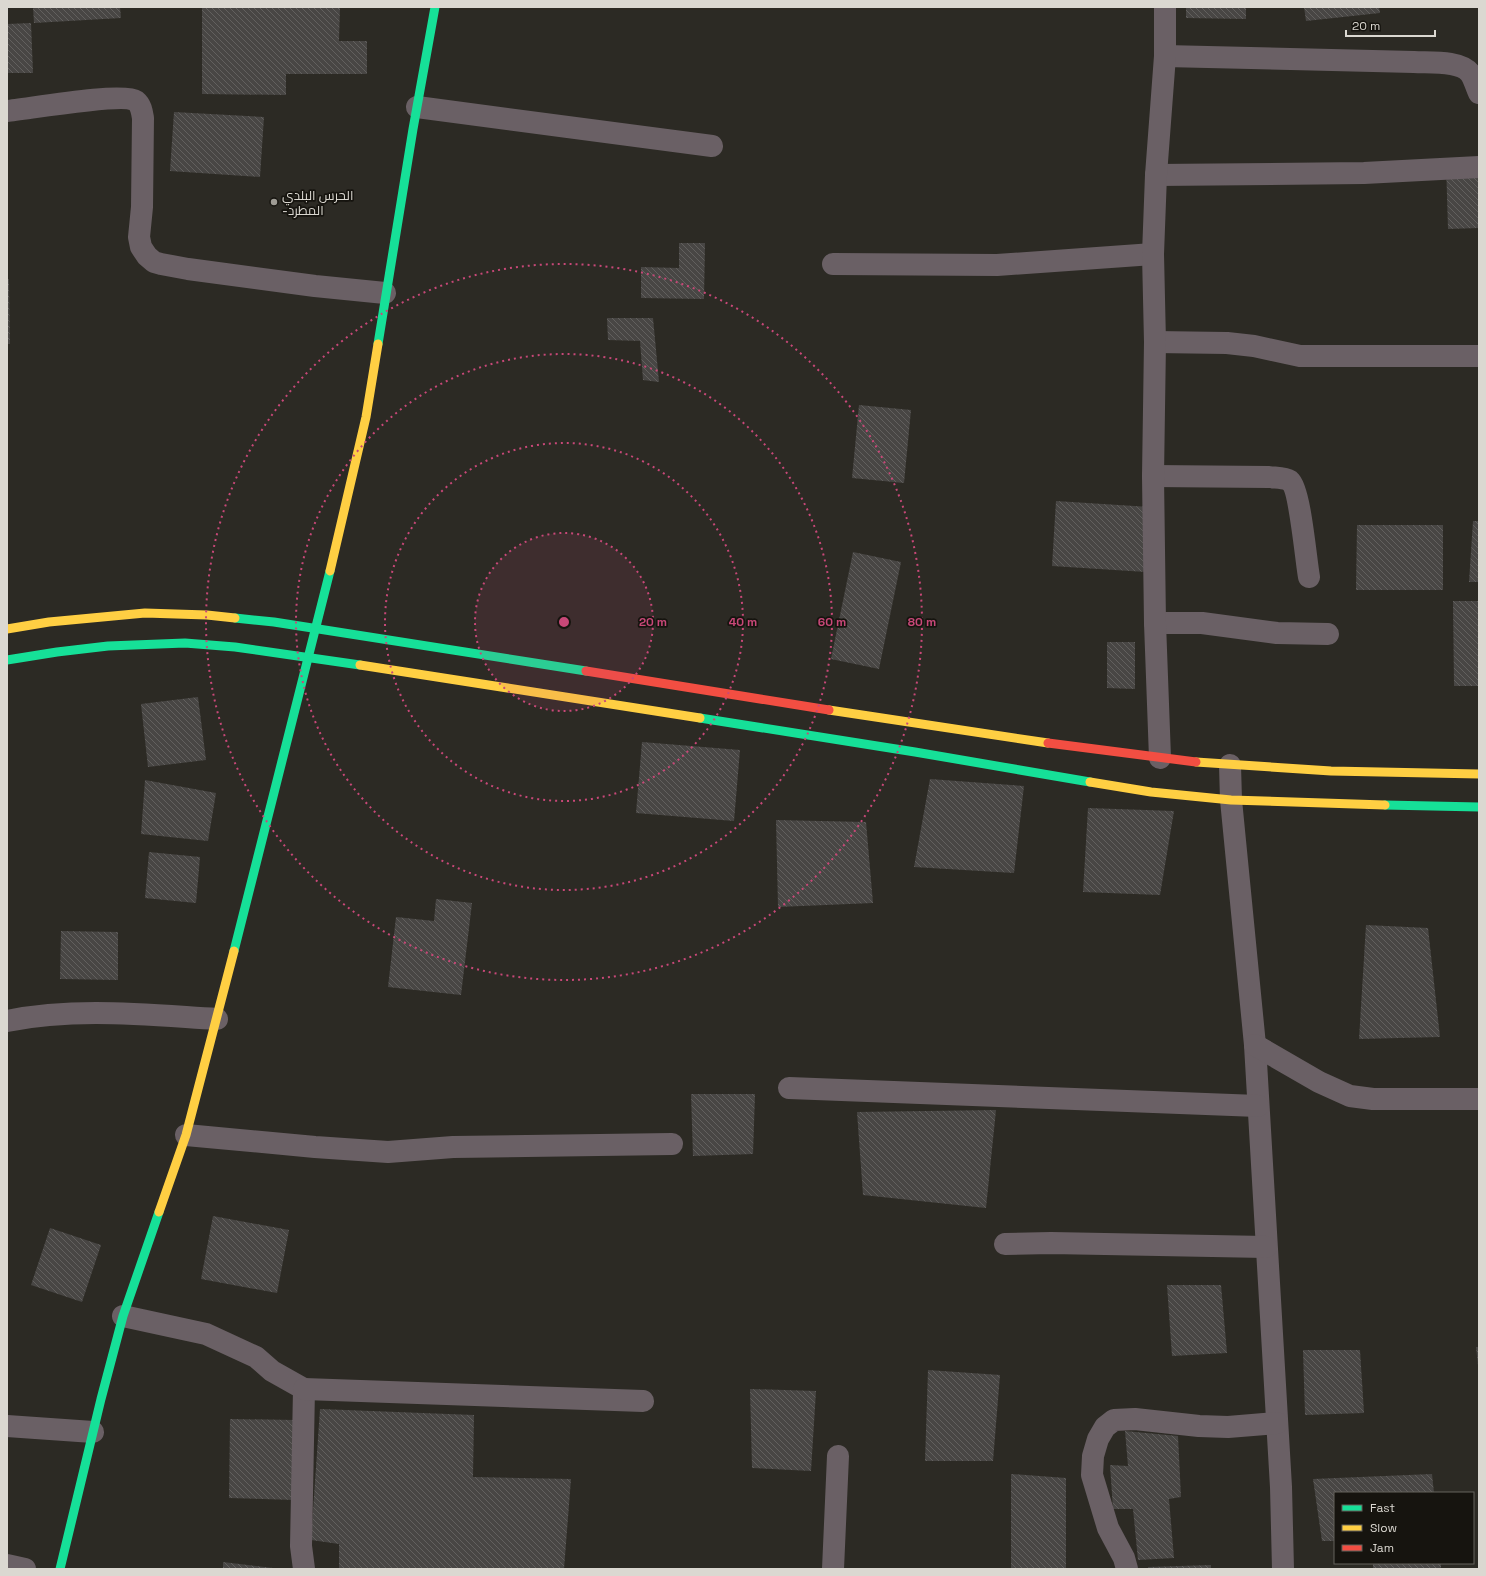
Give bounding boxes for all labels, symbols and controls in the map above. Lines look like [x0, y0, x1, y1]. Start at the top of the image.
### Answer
scale bar [1346, 12, 1435, 38]
text: 20 m [1352, 18, 1380, 34]
place label: الحرس البلدي -المطرد [282, 187, 353, 219]
marker: الحرس البلدي -المطرد [269, 197, 279, 207]
text: 20 m [639, 614, 667, 630]
text: 40 m [729, 614, 757, 630]
text: 60 m [818, 614, 846, 630]
text: 80 m [908, 614, 936, 630]
centre of rings [557, 615, 571, 629]
legend [1334, 1492, 1474, 1564]
text: Fast [1370, 1500, 1395, 1516]
text: Slow [1370, 1520, 1397, 1536]
text: Jam [1370, 1540, 1394, 1556]

